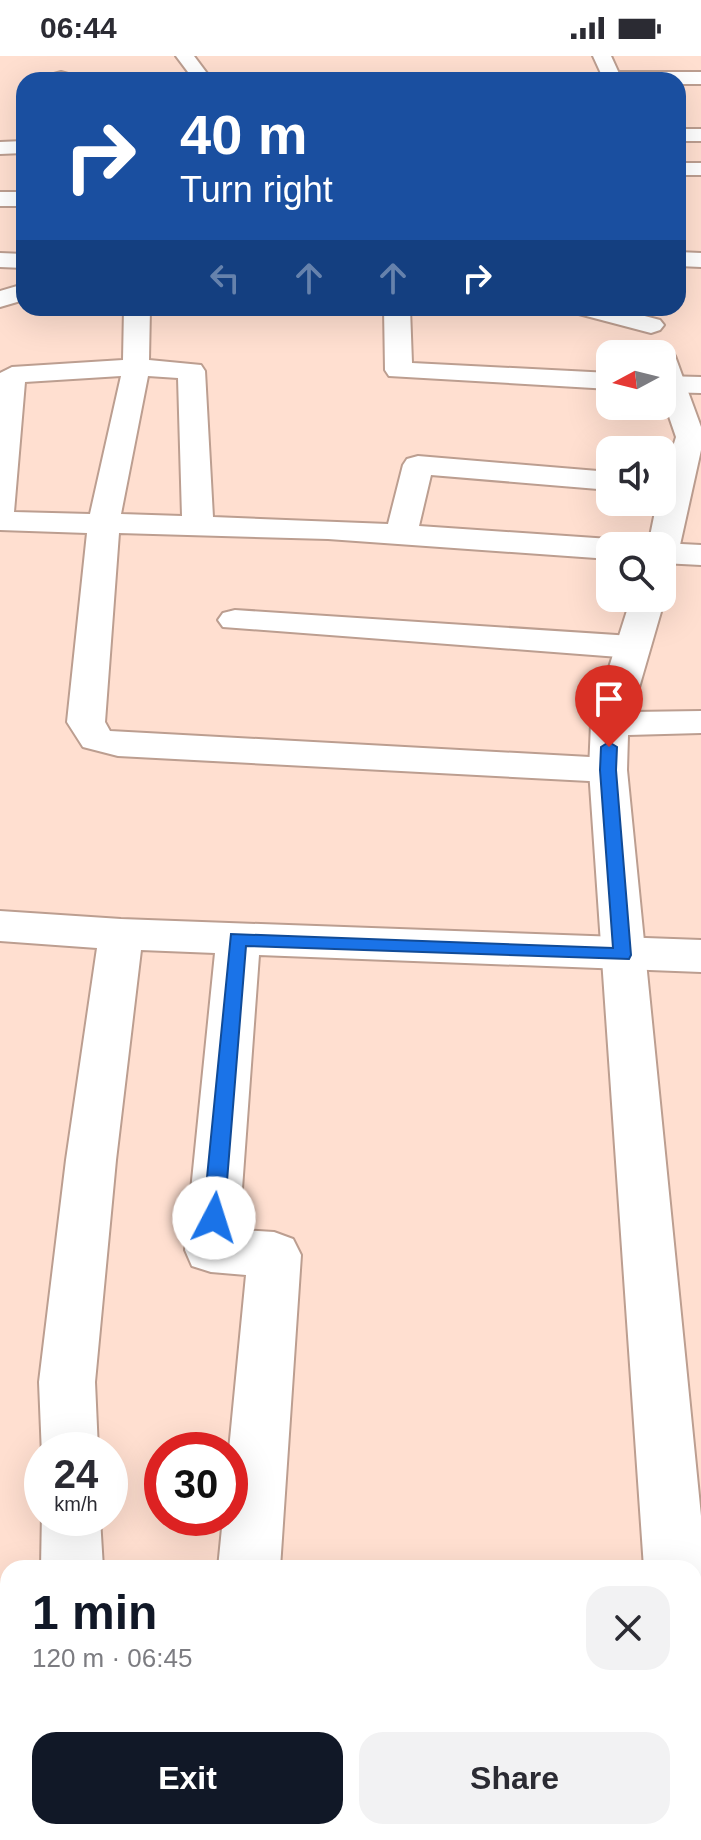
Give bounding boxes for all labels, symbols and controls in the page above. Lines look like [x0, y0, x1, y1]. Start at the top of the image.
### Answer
text: 06:44 [40, 11, 117, 44]
text: 40 m [180, 103, 308, 166]
icon: right [48, 104, 152, 208]
text: Turn right [180, 169, 333, 210]
icon: left [203, 256, 247, 300]
icon: ahead [287, 256, 331, 300]
icon: ahead [371, 256, 415, 300]
icon: right [455, 256, 499, 300]
north arrow [596, 340, 676, 420]
map controls [596, 340, 676, 612]
button: sound [596, 436, 676, 516]
button: search [596, 532, 676, 612]
pin [575, 665, 643, 747]
icon: arrive [587, 677, 631, 721]
position arrow [172, 1176, 256, 1260]
speed limit sign: 30 [144, 1432, 248, 1536]
text: 24 [54, 1452, 98, 1496]
text: km/h [54, 1493, 98, 1515]
text: 1 min [32, 1586, 157, 1639]
button: close [586, 1586, 670, 1670]
text: 120 m · 06:45 [32, 1643, 192, 1673]
button: Exit [32, 1732, 343, 1824]
button: Share [359, 1732, 670, 1824]

